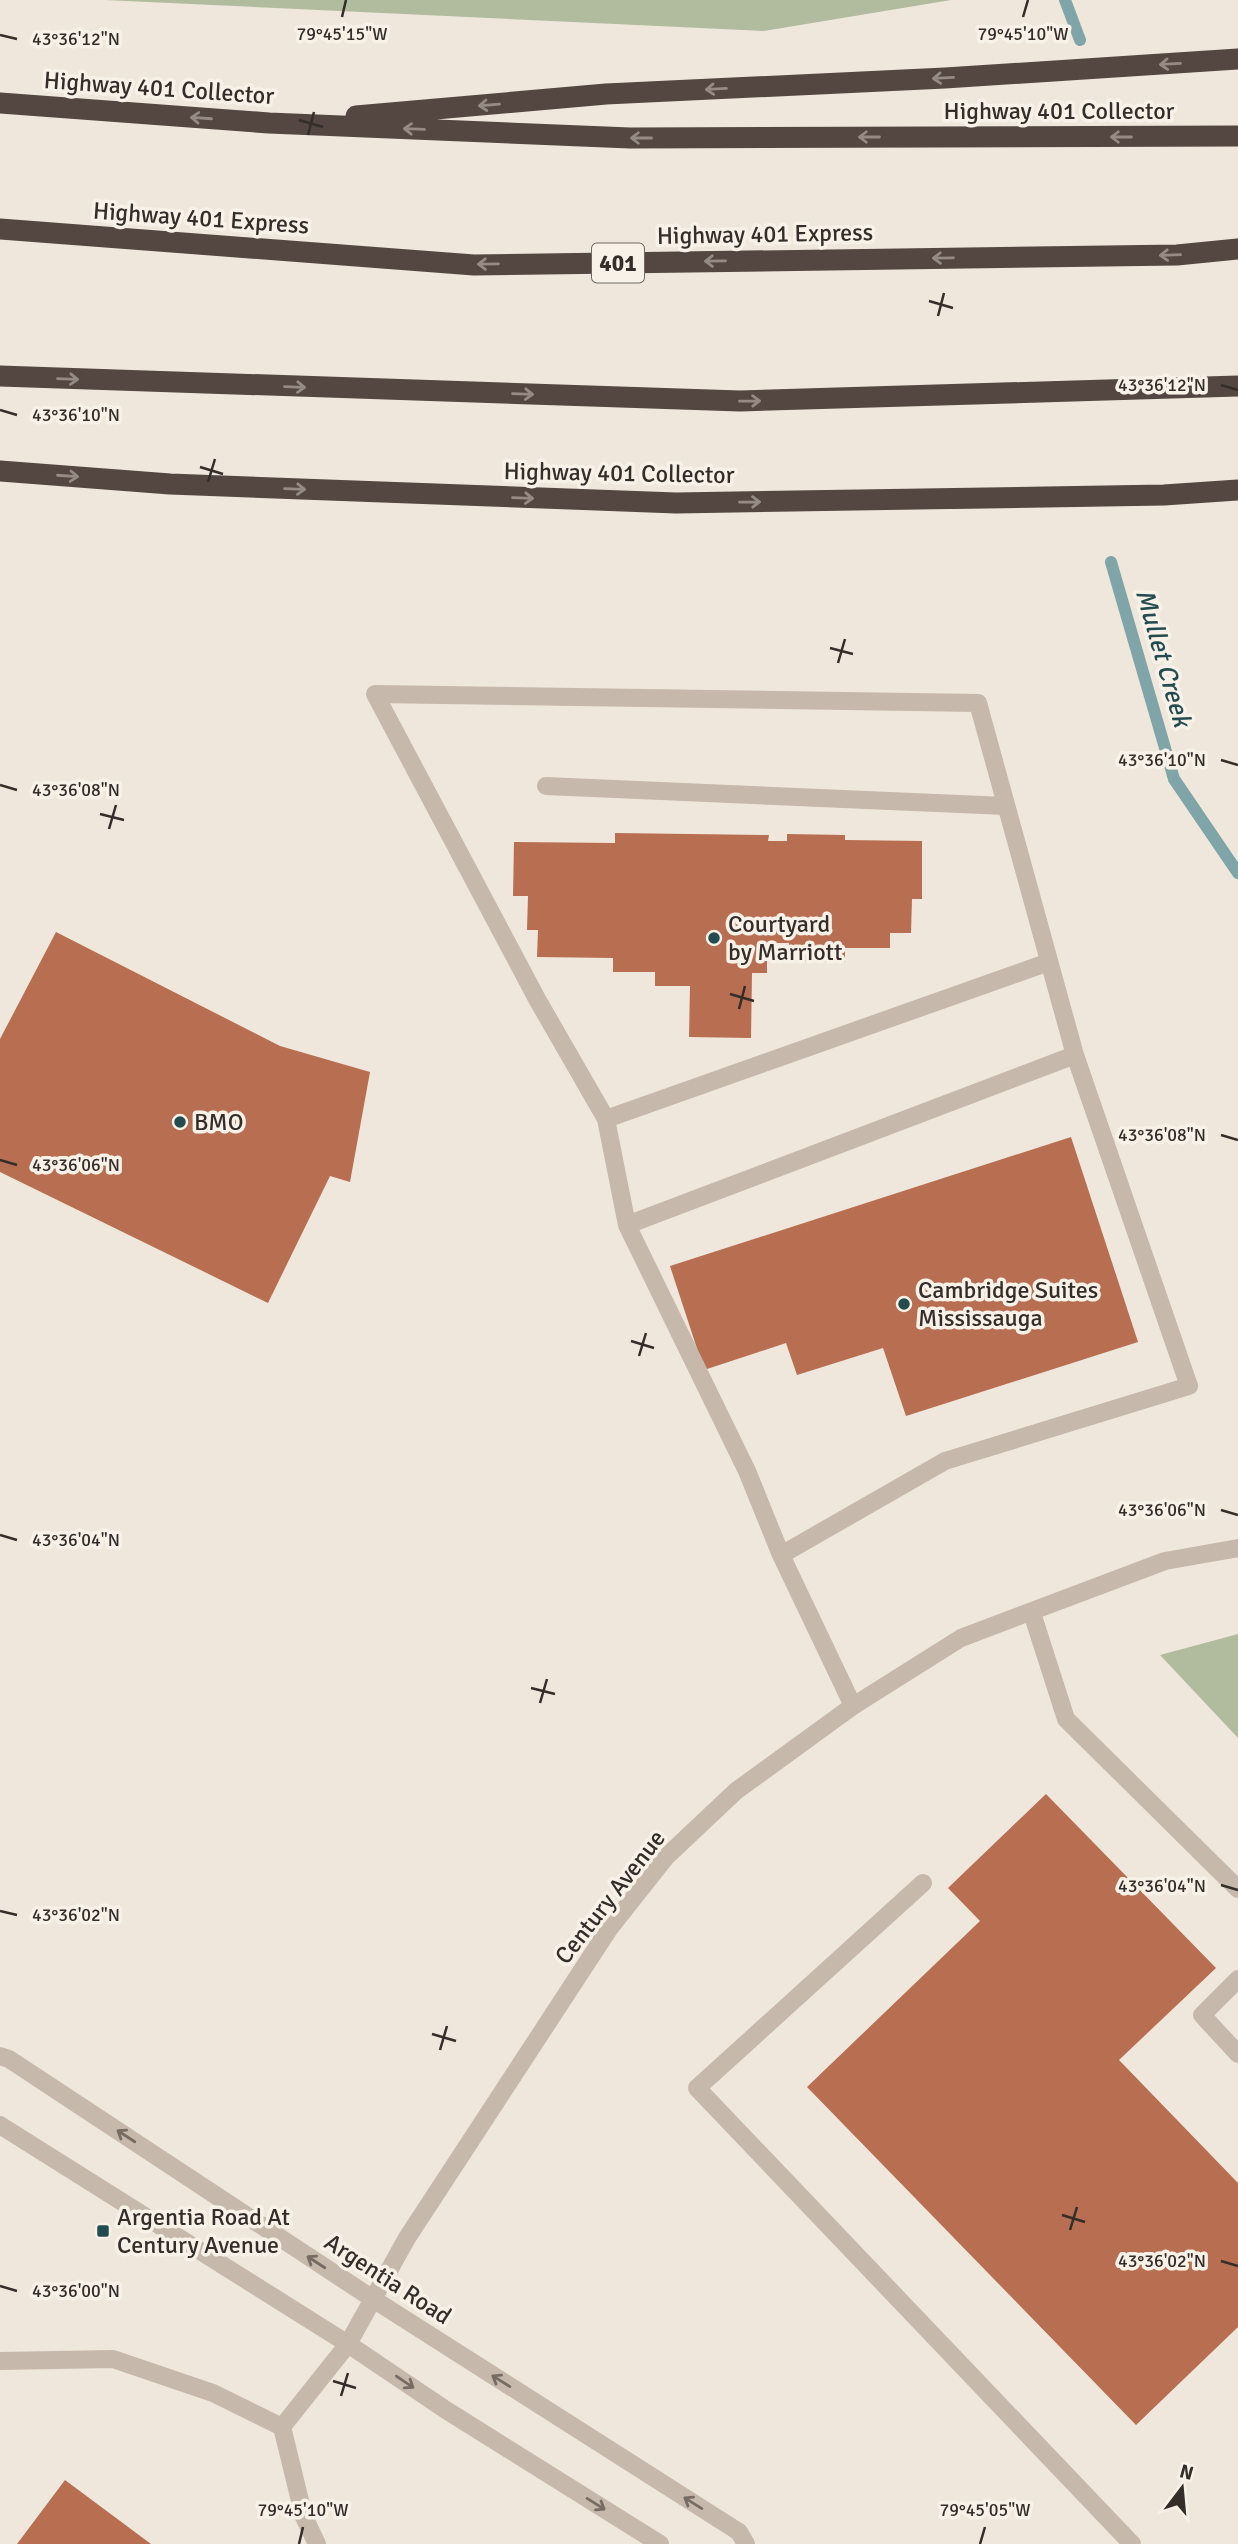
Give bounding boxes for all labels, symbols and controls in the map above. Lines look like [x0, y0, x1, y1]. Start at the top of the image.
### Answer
text: 79°45'15"W [297, 23, 387, 45]
text: 79°45'10"W [978, 23, 1068, 45]
text: 43°36'12"N [32, 28, 120, 50]
one-way arrow [1159, 58, 1182, 71]
street label: Highway 401 Collector [43, 65, 275, 111]
one-way arrow [932, 71, 955, 84]
one-way arrow [705, 83, 727, 96]
street label: Highway 401 Collector [944, 96, 1175, 126]
one-way arrow [478, 98, 500, 111]
one-way arrow [190, 111, 212, 124]
one-way arrow [403, 123, 426, 136]
one-way arrow [1110, 130, 1133, 143]
one-way arrow [630, 131, 653, 145]
one-way arrow [858, 131, 881, 144]
street label: Highway 401 Express [92, 195, 310, 241]
street label: Highway 401 Express [657, 217, 873, 251]
road number: 401 [592, 244, 644, 282]
one-way arrow [1159, 249, 1182, 262]
one-way arrow [931, 252, 954, 265]
one-way arrow [704, 255, 727, 268]
one-way arrow [476, 258, 499, 271]
one-way arrow [56, 373, 79, 386]
text: 43°36'12"N [1118, 374, 1206, 396]
one-way arrow [284, 380, 307, 393]
one-way arrow [511, 387, 534, 401]
one-way arrow [738, 394, 761, 407]
text: 43°36'10"N [32, 404, 120, 426]
street label: Highway 401 Collector [503, 456, 735, 490]
one-way arrow [56, 470, 79, 483]
one-way arrow [283, 482, 306, 495]
one-way arrow [511, 491, 534, 504]
one-way arrow [738, 495, 761, 509]
water label: Mullet Creek [1128, 586, 1198, 732]
text: 43°36'10"N [1118, 749, 1206, 771]
text: 43°36'08"N [32, 779, 120, 801]
place label: Courtyard by Marriott [728, 909, 842, 967]
marker: Courtyard by Marriott [706, 930, 722, 946]
place label: BMO [194, 1107, 244, 1137]
marker: BMO [172, 1114, 188, 1130]
text: 43°36'08"N [1118, 1124, 1206, 1146]
text: 43°36'06"N [32, 1154, 120, 1176]
place label: Cambridge Suites Mississauga [918, 1275, 1098, 1333]
marker: Cambridge Suites Mississauga [896, 1296, 912, 1312]
text: 43°36'06"N [1118, 1499, 1206, 1521]
text: 43°36'04"N [32, 1529, 120, 1551]
street label: Century Avenue [548, 1824, 672, 1970]
text: 43°36'04"N [1118, 1875, 1206, 1897]
text: 43°36'02"N [32, 1904, 120, 1926]
one-way arrow [117, 2129, 137, 2143]
place label: Argentia Road At Century Avenue [117, 2202, 290, 2260]
marker: Argentia Road At Century Avenue [95, 2223, 111, 2239]
street label: Argentia Road [319, 2227, 457, 2331]
text: 43°36'02"N [1118, 2250, 1206, 2272]
one-way arrow [307, 2255, 326, 2269]
text: 43°36'00"N [32, 2280, 120, 2302]
one-way arrow [492, 2373, 511, 2388]
one-way arrow [394, 2375, 414, 2389]
north arrow [1147, 2453, 1217, 2523]
text: N [1177, 2459, 1196, 2486]
one-way arrow [684, 2496, 703, 2510]
one-way arrow [586, 2498, 606, 2512]
text: 79°45'10"W [258, 2499, 348, 2521]
text: 79°45'05"W [940, 2499, 1030, 2521]

